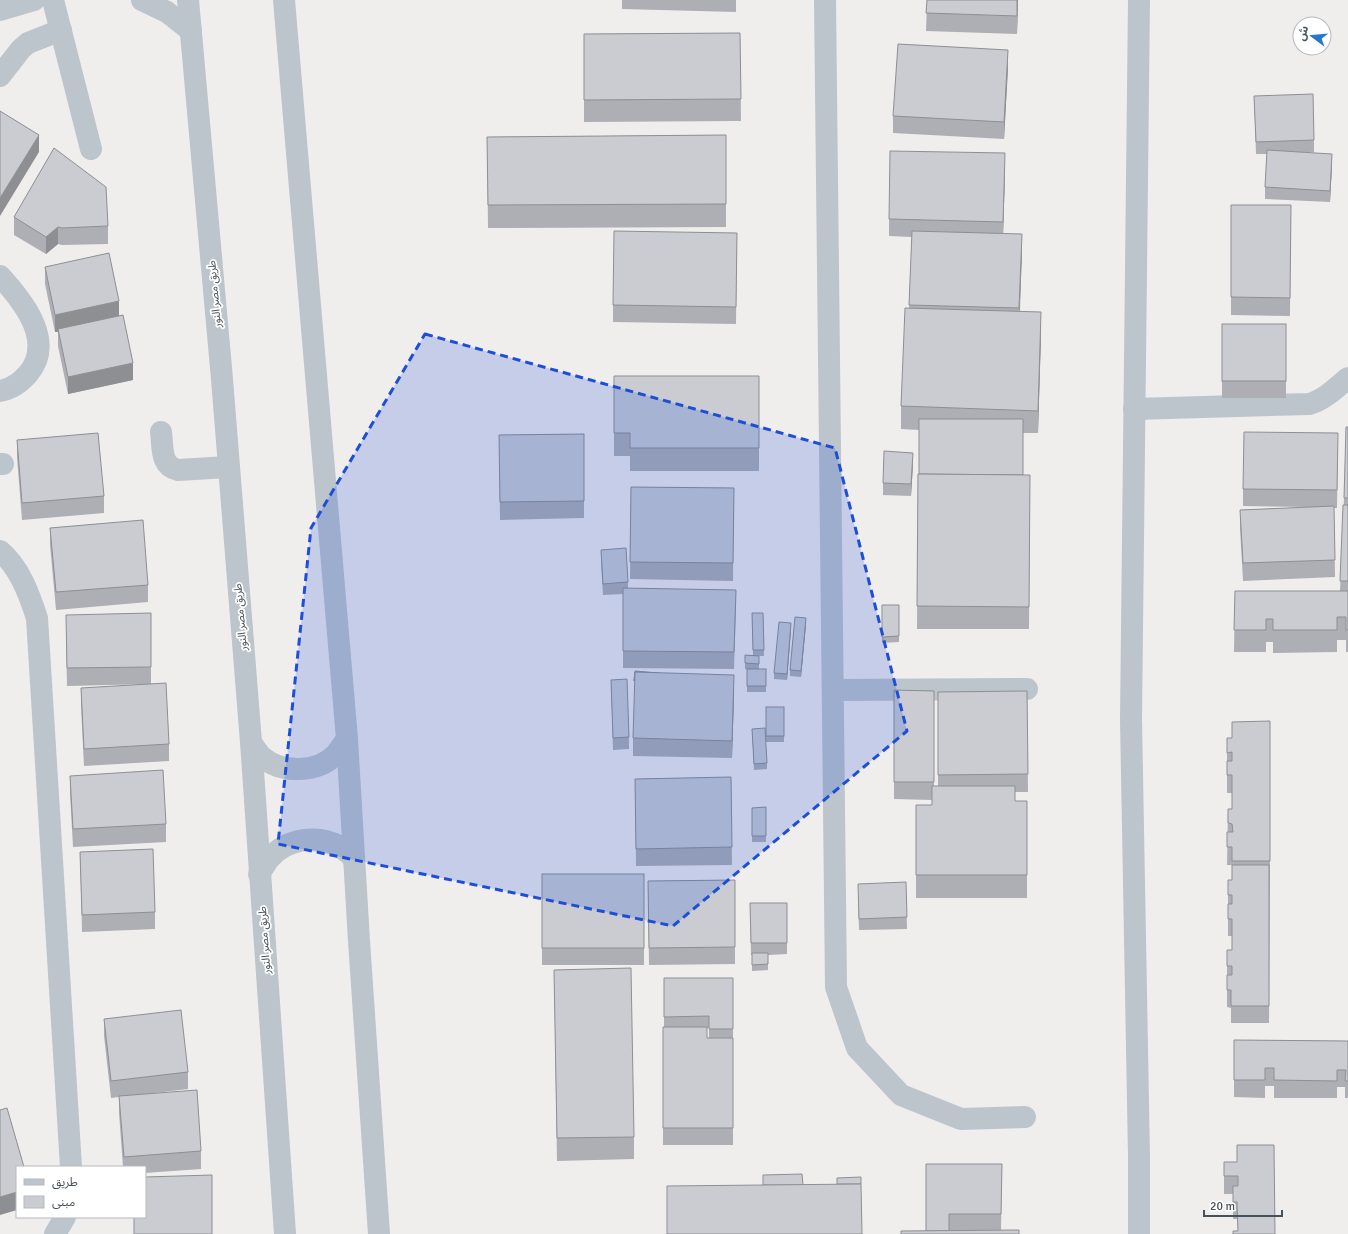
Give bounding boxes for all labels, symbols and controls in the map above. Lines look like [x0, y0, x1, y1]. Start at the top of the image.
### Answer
north arrow [1292, 16, 1332, 56]
text: ش [1295, 24, 1311, 42]
street label: طريق مصر النور [205, 260, 224, 329]
street label: طريق مصر النور [231, 583, 250, 652]
street label: طريق مصر النور [256, 906, 273, 975]
legend [16, 1166, 146, 1218]
text: طريق [52, 1175, 78, 1190]
scale bar [1204, 1192, 1282, 1218]
text: مبنى [52, 1195, 75, 1210]
text: 20 m [1210, 1199, 1235, 1214]

